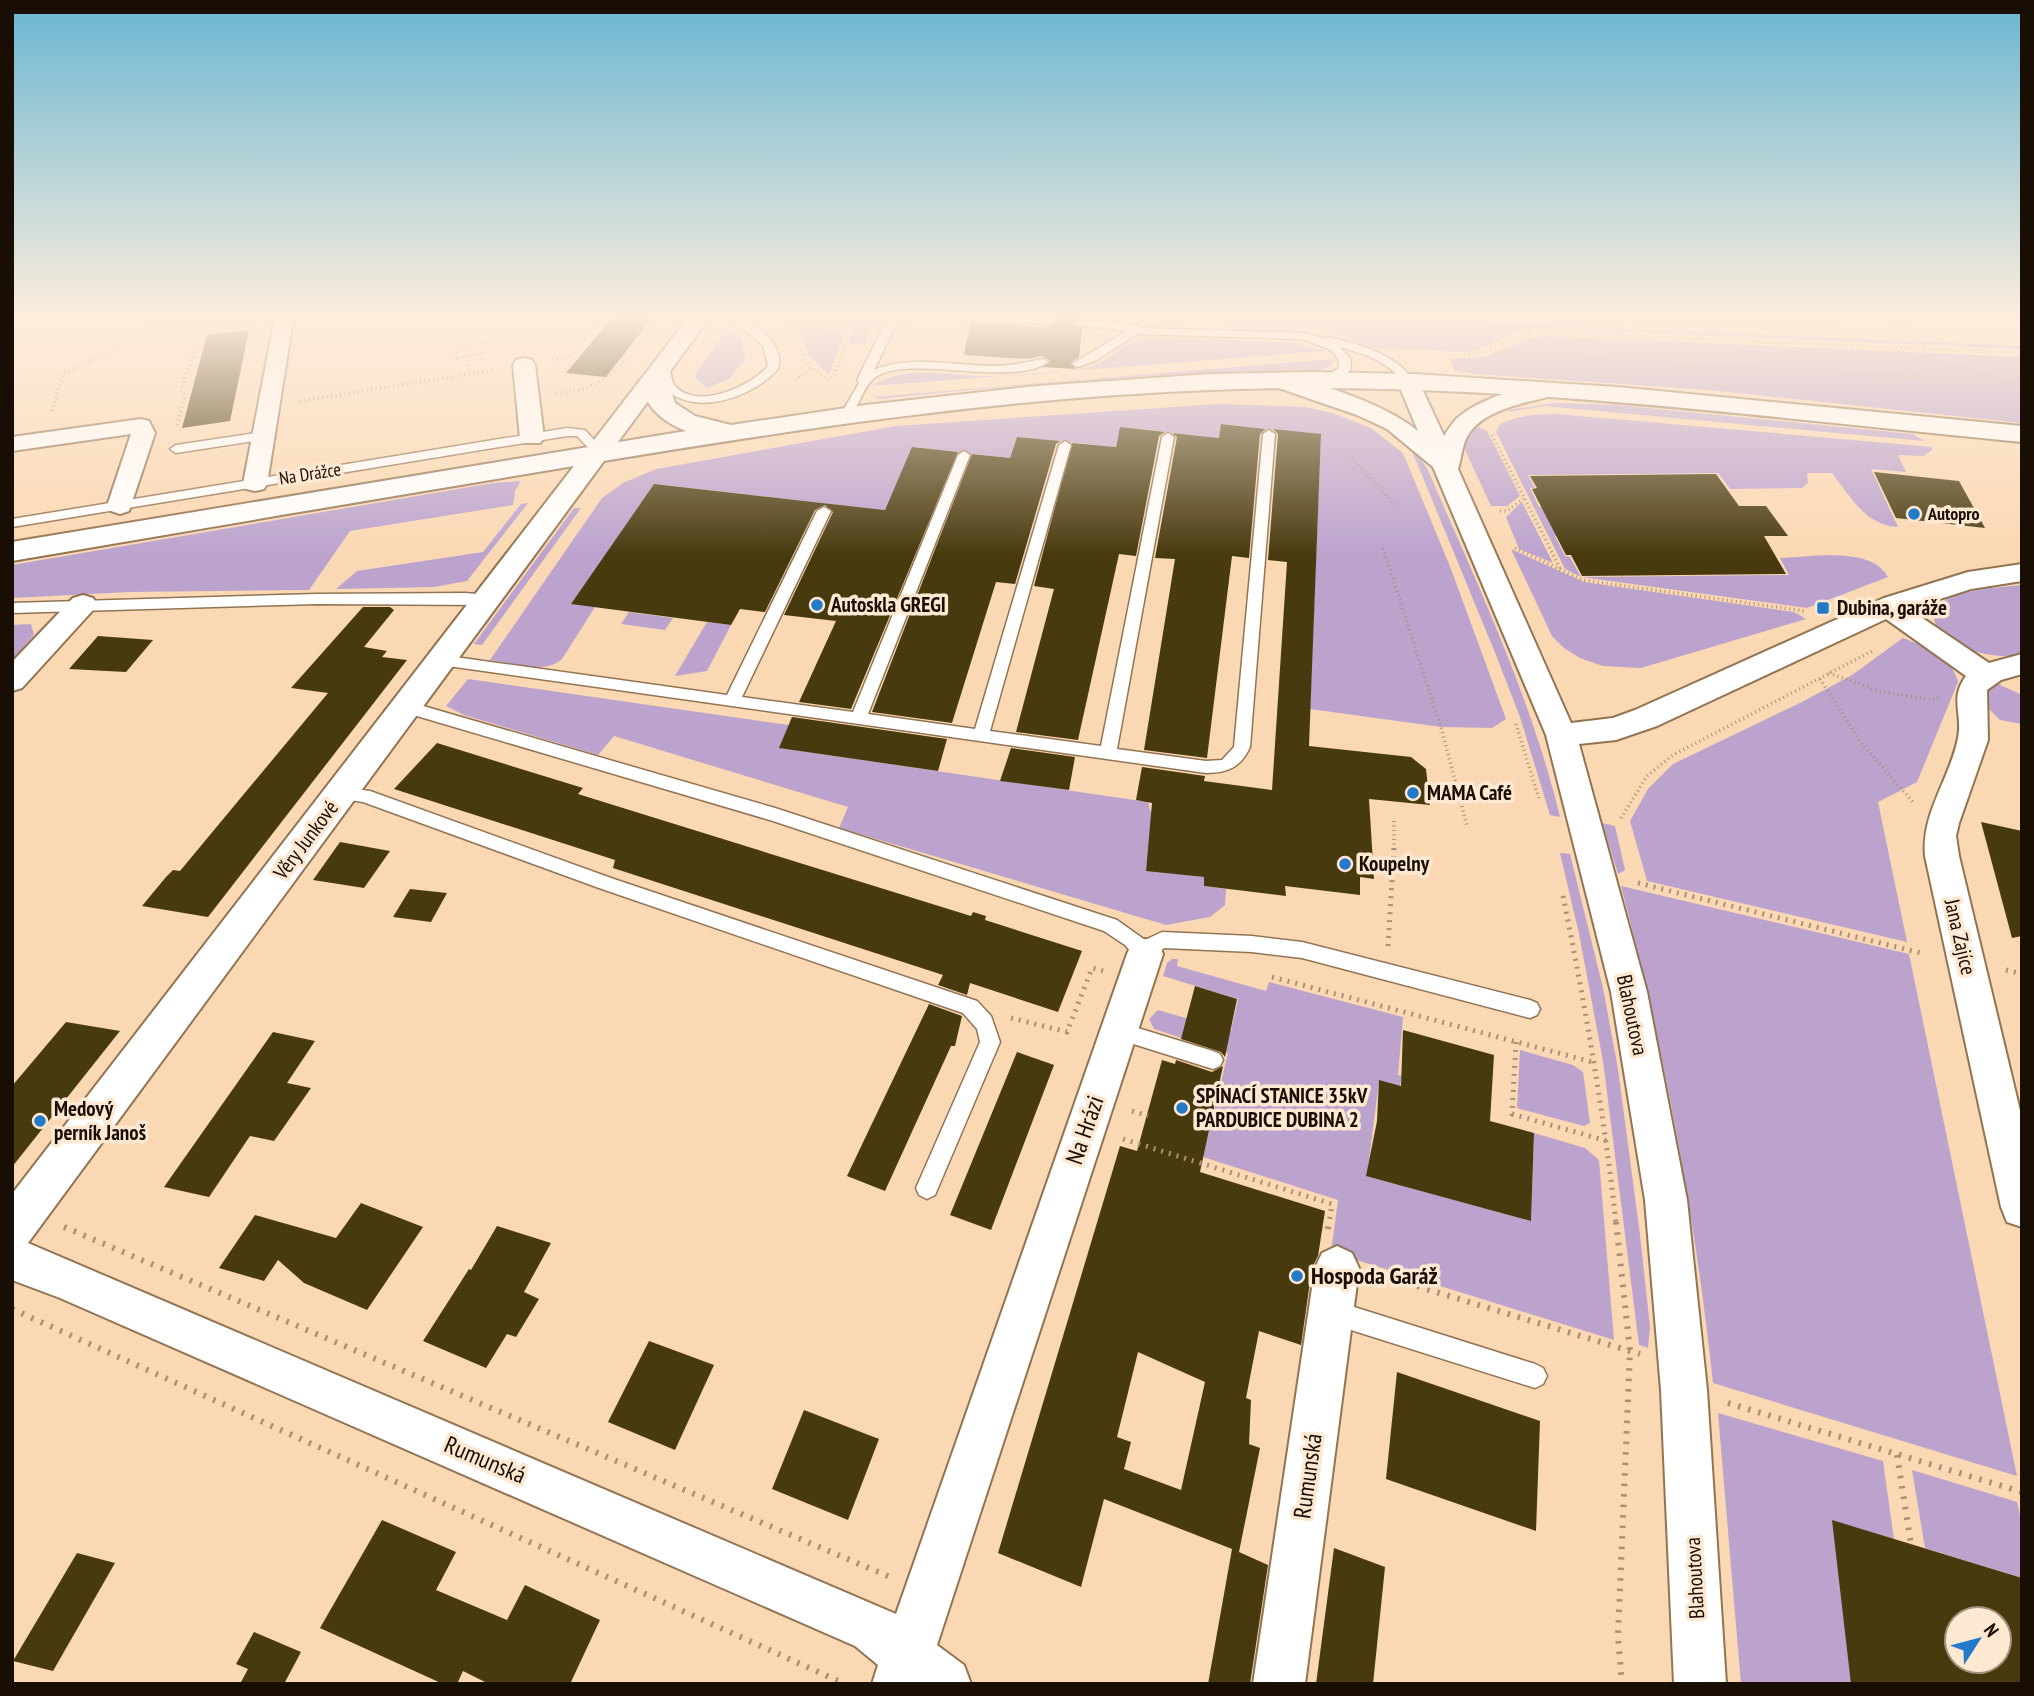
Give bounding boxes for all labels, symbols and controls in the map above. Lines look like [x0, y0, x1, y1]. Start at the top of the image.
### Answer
street label: Na Drážce [277, 457, 342, 490]
place label: Autopro [1927, 502, 1980, 525]
marker: Autopro [1906, 506, 1922, 522]
place label: Autoskla GREGI [830, 591, 946, 618]
place label: Dubina, garáže [1837, 594, 1947, 621]
marker: Autoskla GREGI [809, 597, 825, 613]
marker: Dubina, garáže [1815, 600, 1831, 616]
place label: MAMA Café [1427, 779, 1512, 806]
marker: MAMA Café [1405, 785, 1421, 801]
street label: Věry Junkové [267, 795, 344, 885]
place label: Koupelny [1359, 850, 1430, 877]
marker: Koupelny [1337, 856, 1353, 872]
street label: Jana Zajíce [1938, 895, 1982, 978]
street label: Blahoutova [1611, 972, 1654, 1058]
place label: SPÍNACÍ STANICE 35kV PARDUBICE DUBINA 2 [1196, 1082, 1368, 1133]
street label: Na Hrázi [1058, 1091, 1111, 1168]
place label: Medový perník Janoš [54, 1095, 146, 1146]
marker: SPÍNACÍ STANICE 35kV PARDUBICE DUBINA 2 [1174, 1100, 1190, 1116]
marker: Medový perník Janoš [32, 1113, 48, 1129]
place label: Hospoda Garáž [1311, 1260, 1438, 1291]
marker: Hospoda Garáž [1289, 1268, 1305, 1284]
street label: Rumunská [440, 1429, 531, 1491]
street label: Rumunská [1286, 1431, 1329, 1520]
street label: Blahoutova [1679, 1537, 1710, 1619]
north arrow [1943, 1605, 2013, 1675]
text: N [1979, 1619, 2004, 1641]

